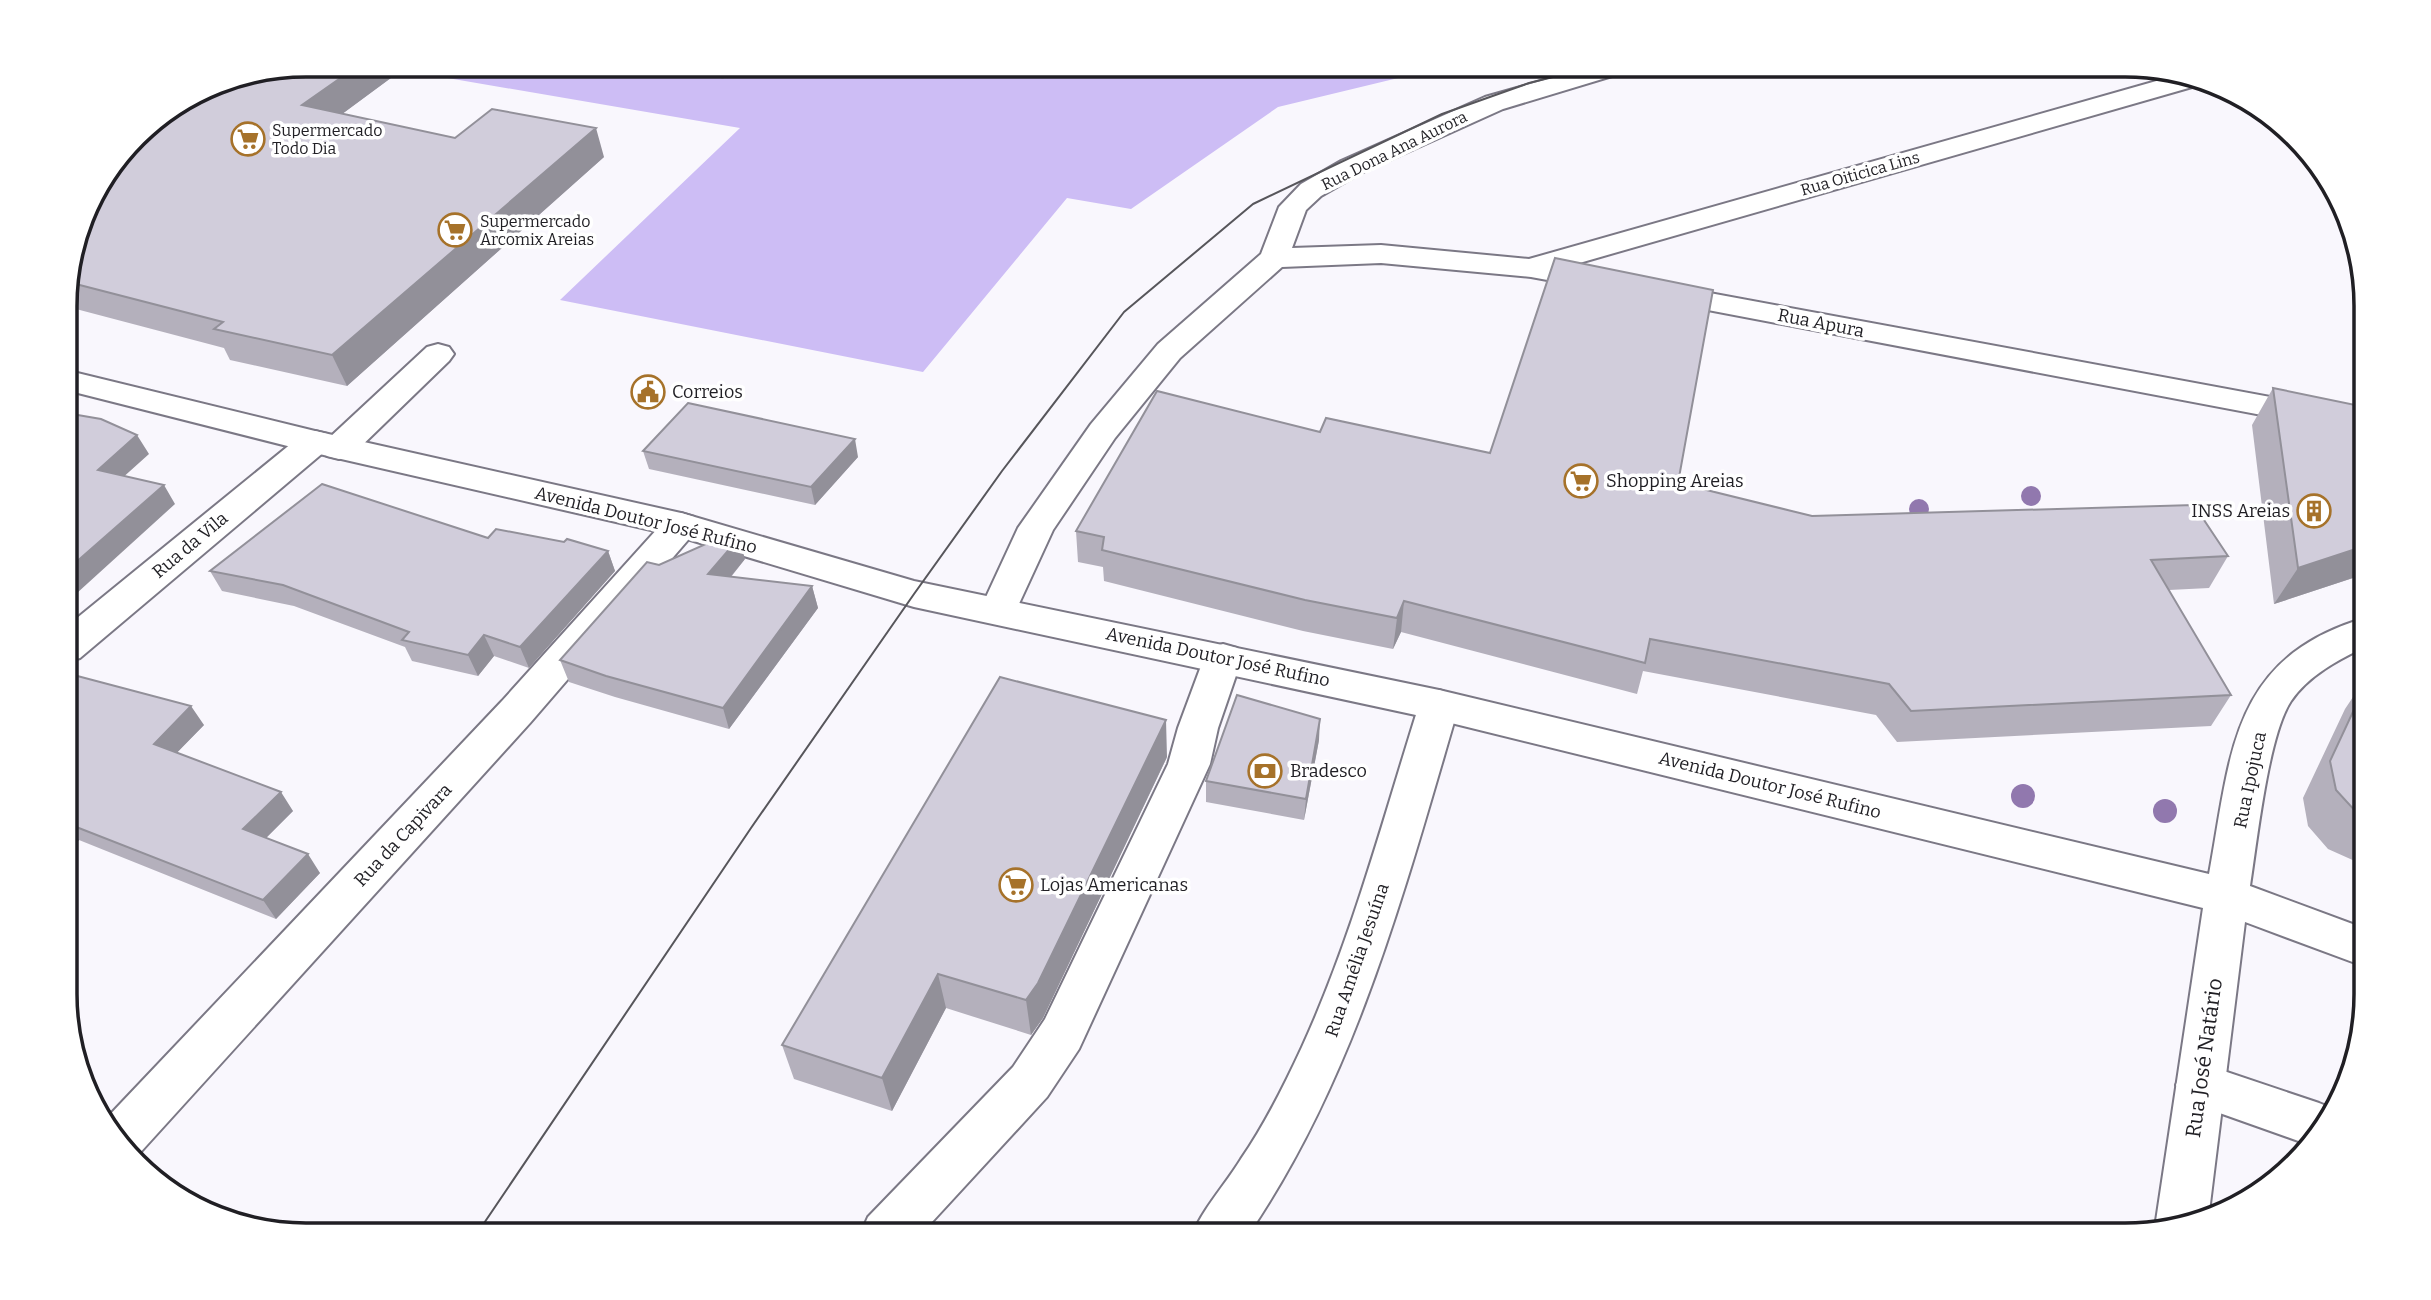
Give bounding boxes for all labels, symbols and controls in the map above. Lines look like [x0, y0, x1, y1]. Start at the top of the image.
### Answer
street label: Rua Dona Ana Aurora [1318, 107, 1470, 194]
supermarket icon: Supermercado Todo Dia [229, 120, 267, 158]
place label: Supermercado Todo Dia [272, 121, 382, 158]
street label: Rua Oiticica Lins [1798, 147, 1922, 200]
supermarket icon: Supermercado Arcomix Areias [436, 211, 474, 249]
place label: Supermercado Arcomix Areias [480, 212, 594, 249]
street label: Rua Apura [1776, 304, 1866, 342]
public building icon: Correios [629, 373, 667, 411]
place label: Correios [672, 381, 743, 403]
supermarket icon: Shopping Areias [1562, 462, 1600, 500]
place label: Shopping Areias [1606, 470, 1744, 492]
street label: Avenida Doutor José Rufino [533, 482, 759, 558]
building icon: INSS Areias [2295, 492, 2333, 530]
place label: INSS Areias [2191, 500, 2290, 522]
street label: Rua da Vila [148, 507, 232, 583]
street label: Avenida Doutor José Rufino [1104, 622, 1332, 692]
street label: Rua Ipojuca [2229, 729, 2271, 830]
street label: Avenida Doutor José Rufino [1657, 747, 1883, 823]
bank icon: Bradesco [1246, 752, 1284, 790]
place label: Bradesco [1290, 760, 1367, 782]
street label: Rua da Capivara [350, 779, 457, 891]
supermarket icon: Lojas Americanas [997, 866, 1035, 904]
place label: Lojas Americanas [1040, 874, 1188, 896]
street label: Rua Amélia Jesuína [1320, 880, 1394, 1040]
street label: Rua José Natário [2180, 977, 2228, 1139]

